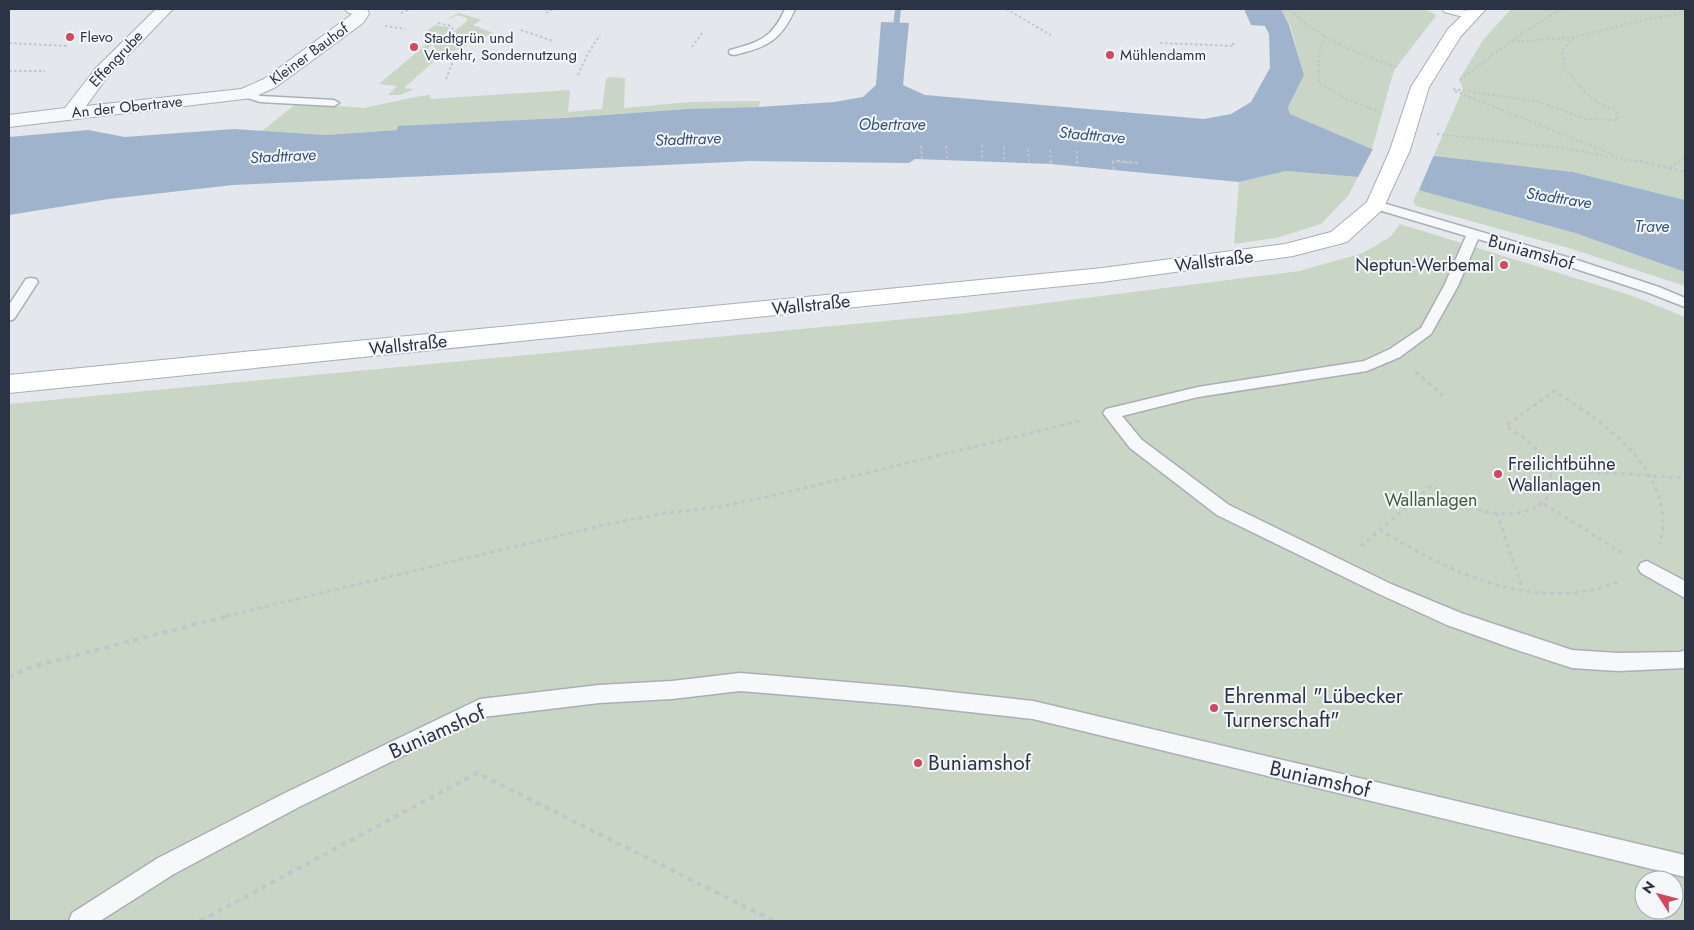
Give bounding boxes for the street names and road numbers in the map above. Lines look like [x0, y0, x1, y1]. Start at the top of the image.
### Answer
street label: Kleiner Bauhof [265, 17, 353, 90]
street label: Effengrube [84, 26, 148, 92]
street label: An der Obertrave [70, 90, 184, 124]
street label: Buniamshof [1485, 227, 1578, 277]
street label: Wallstraße [1173, 243, 1255, 279]
street label: Wallstraße [770, 288, 852, 322]
street label: Wallstraße [367, 328, 449, 362]
street label: Buniamshof [384, 697, 491, 767]
street label: Buniamshof [1267, 753, 1374, 805]

